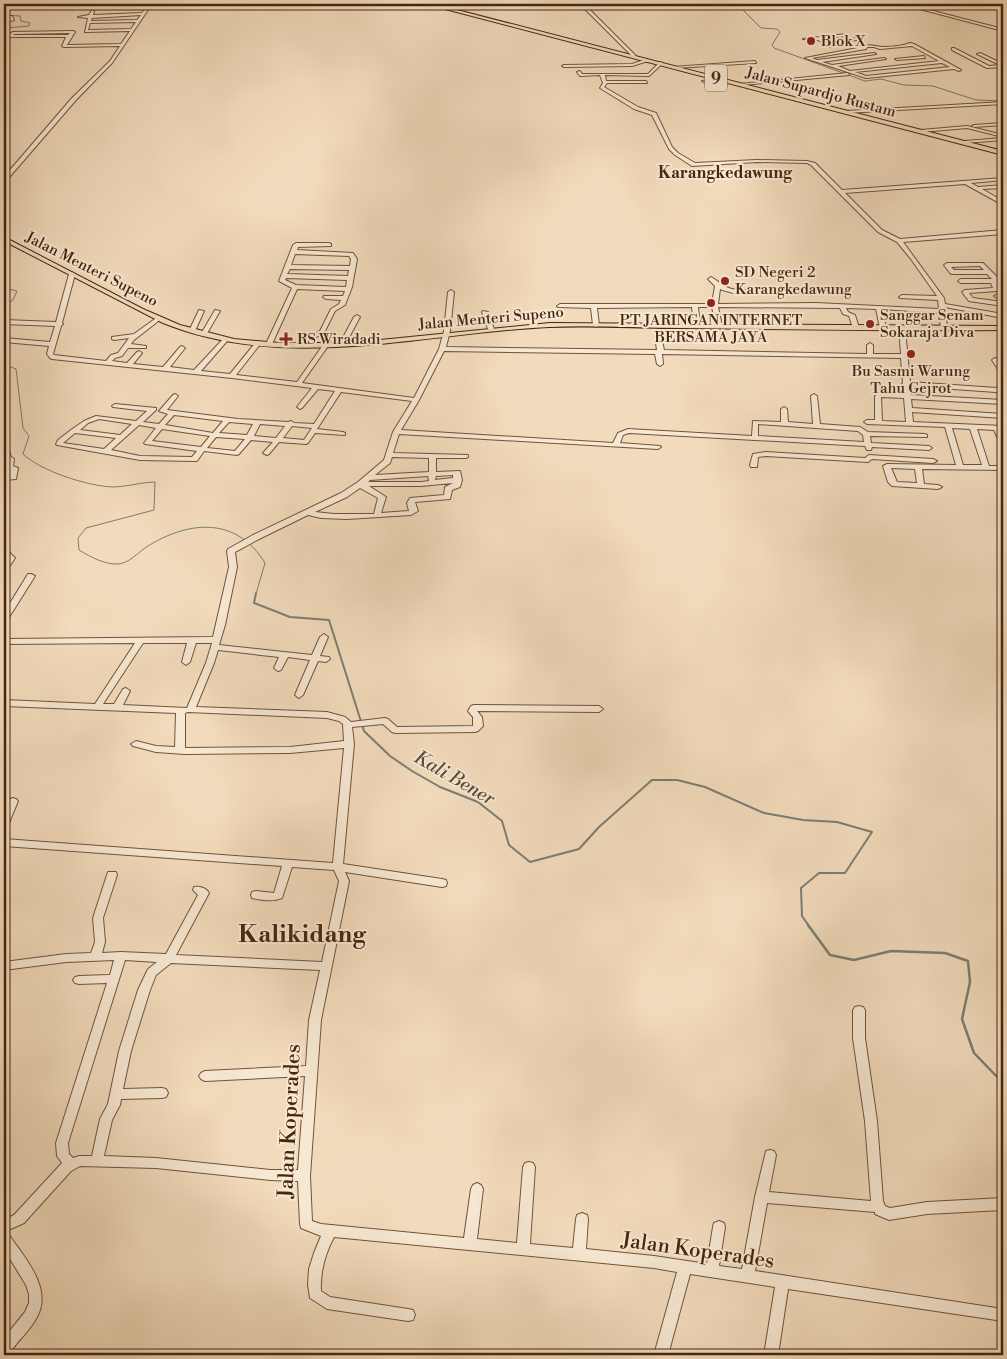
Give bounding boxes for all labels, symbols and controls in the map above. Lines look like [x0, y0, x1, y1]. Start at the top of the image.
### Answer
place label: Blok X [820, 32, 866, 51]
marker: Blok X [805, 35, 817, 47]
street label: Jalan Supardjo Rustam [743, 63, 898, 122]
road number: 9 [705, 64, 727, 92]
district label: Karangkedawung [658, 163, 793, 183]
street label: Jalan Menteri Supeno [21, 227, 161, 311]
place label: SD Negeri 2 Karangkedawung [735, 263, 852, 299]
marker: SD Negeri 2 Karangkedawung [719, 275, 731, 287]
marker: PT JARINGAN INTERNET BERSAMA JAYA [705, 297, 717, 309]
street label: Jalan Menteri Supeno [416, 303, 565, 334]
place label: Sanggar Senam Sokaraja Diva [880, 306, 984, 342]
place label: PT JARINGAN INTERNET BERSAMA JAYA [620, 311, 803, 347]
marker: Sanggar Senam Sokaraja Diva [864, 318, 876, 330]
place label: RS Wiradadi [297, 330, 381, 349]
marker: RS Wiradadi [279, 332, 293, 346]
marker: Bu Sasmi Warung Tahu Gejrot [905, 348, 917, 360]
place label: Bu Sasmi Warung Tahu Gejrot [851, 362, 970, 398]
water label: Kali Bener [410, 745, 500, 811]
district label: Kalikidang [238, 920, 367, 950]
street label: Jalan Koperades [273, 1043, 307, 1200]
street label: Jalan Koperades [619, 1227, 776, 1275]

